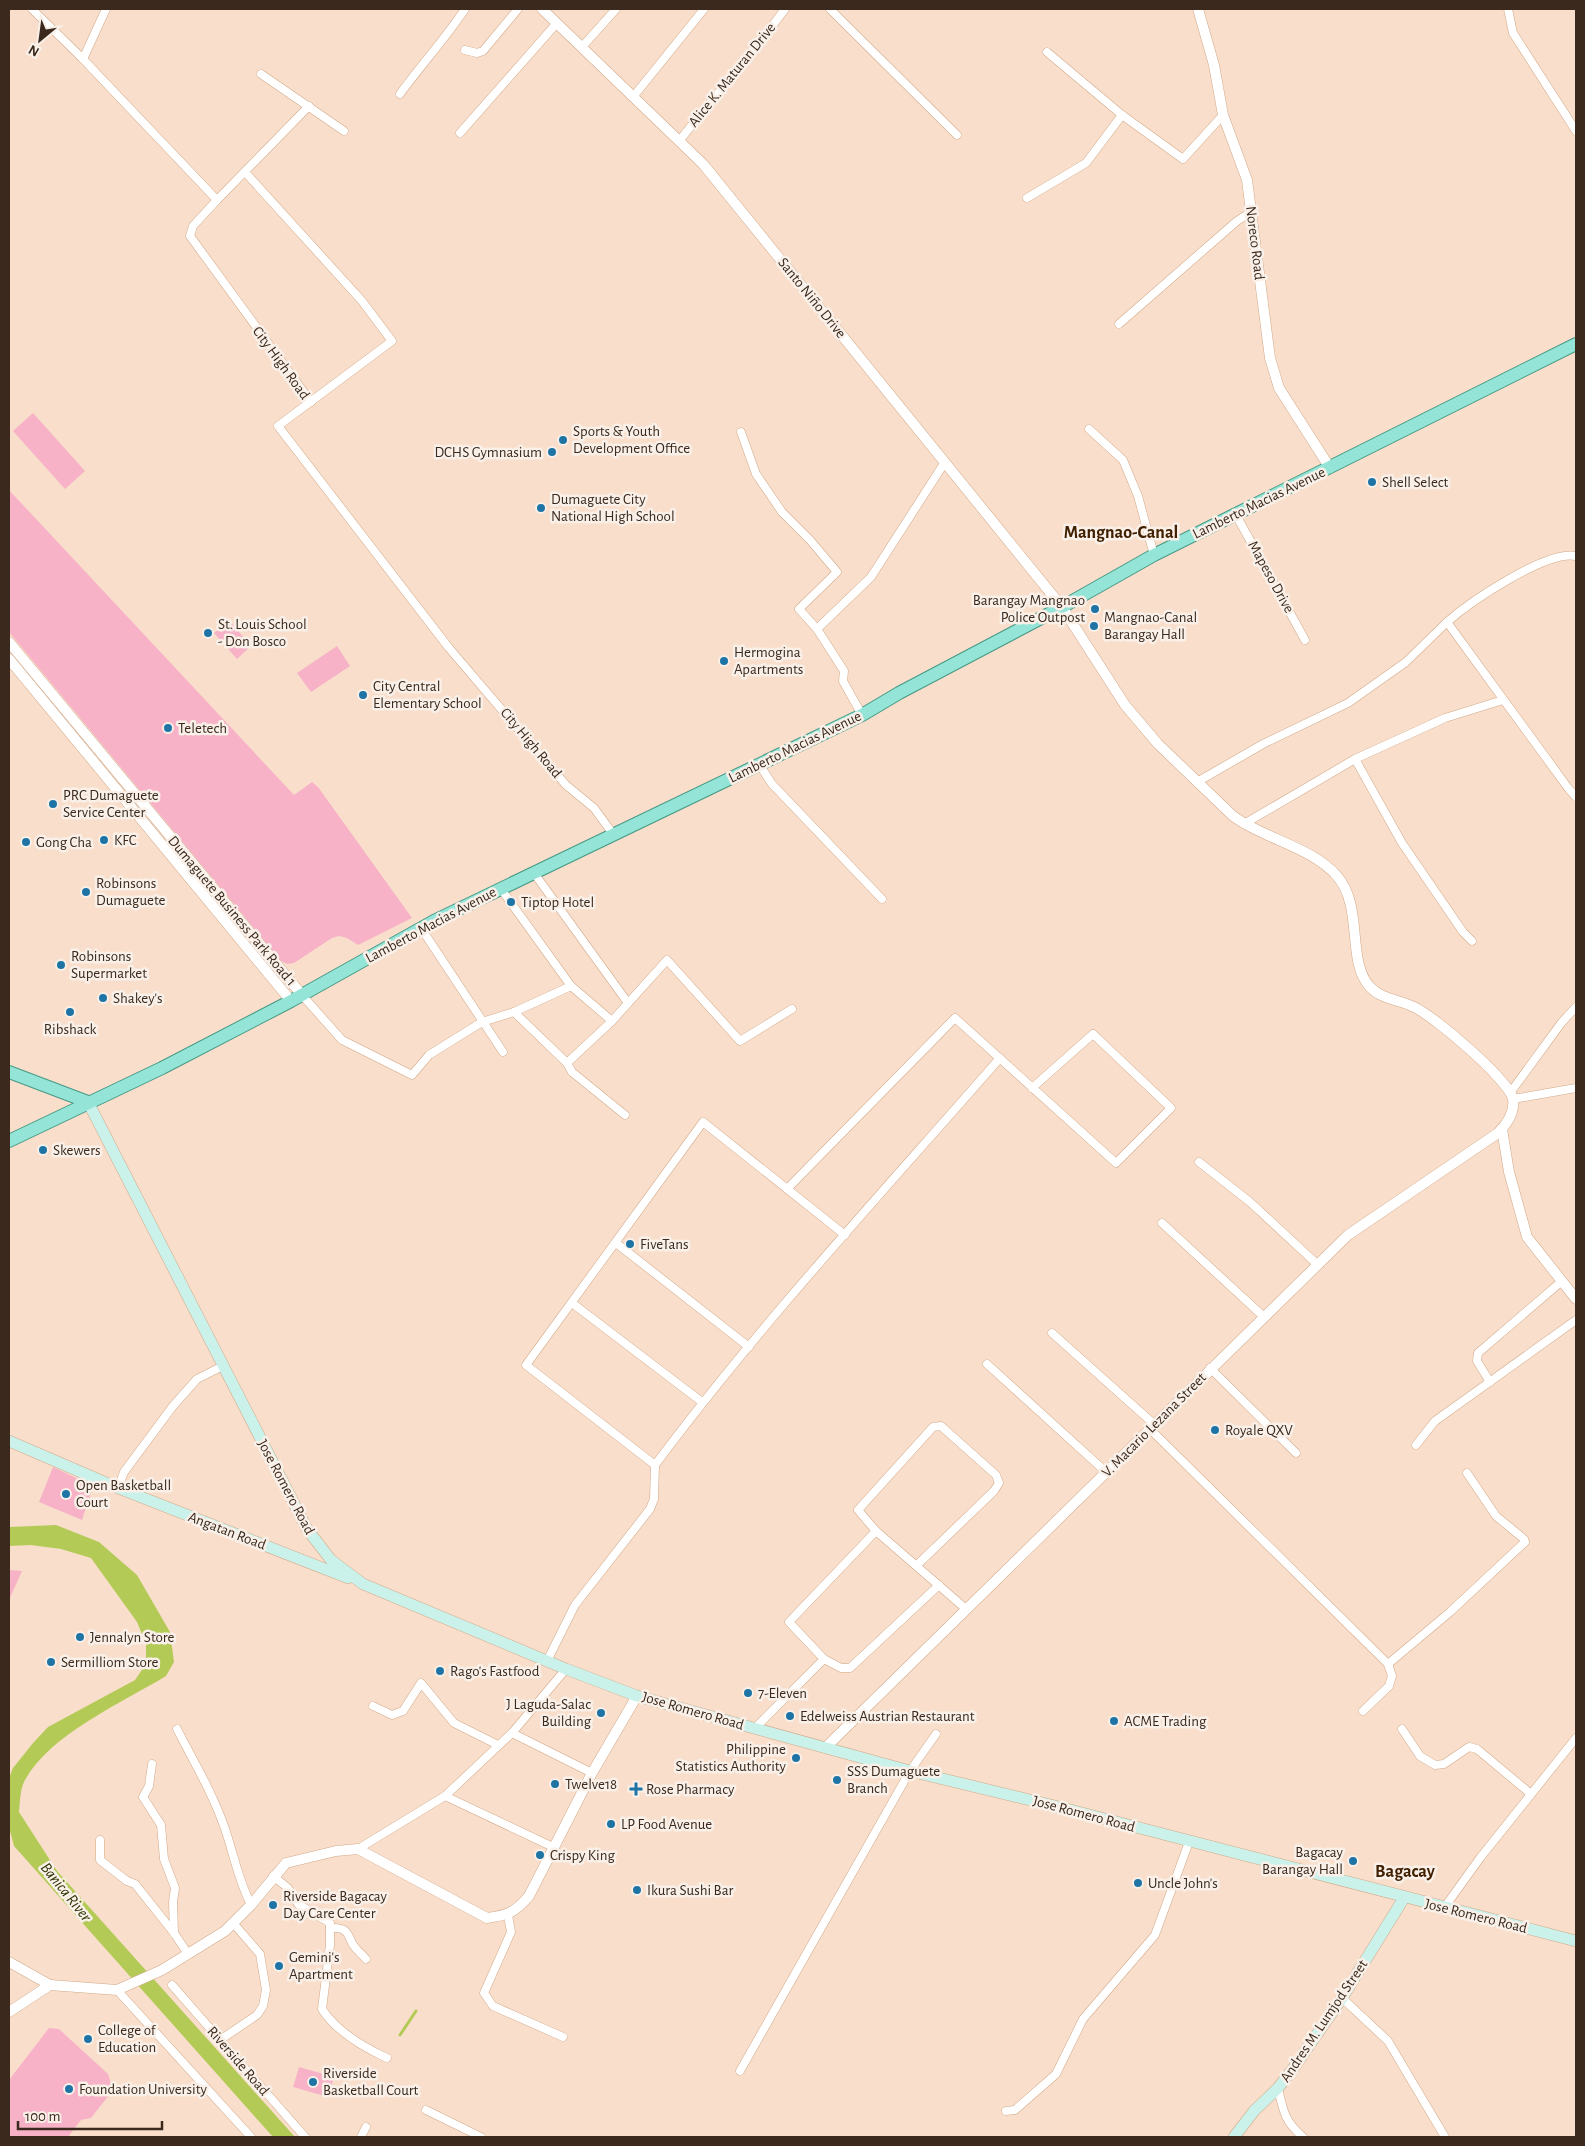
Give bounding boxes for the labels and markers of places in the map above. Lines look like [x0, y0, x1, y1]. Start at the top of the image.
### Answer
place label: Sports & Youth Development Office [573, 424, 690, 456]
marker: Sports & Youth Development Office [557, 434, 569, 446]
place label: DCHS Gymnasium [434, 445, 542, 460]
marker: DCHS Gymnasium [546, 446, 558, 458]
place label: Shell Select [1382, 475, 1449, 490]
marker: Shell Select [1366, 476, 1378, 488]
place label: Dumaguete City National High School [551, 492, 675, 524]
marker: Dumaguete City National High School [535, 502, 547, 514]
place label: Barangay Mangnao Police Outpost [973, 593, 1085, 625]
marker: Barangay Mangnao Police Outpost [1089, 603, 1101, 615]
place label: Mangnao-Canal Barangay Hall [1104, 610, 1197, 642]
place label: St. Louis School - Don Bosco [218, 617, 307, 649]
marker: Mangnao-Canal Barangay Hall [1088, 620, 1100, 632]
marker: St. Louis School - Don Bosco [202, 627, 214, 639]
place label: Hermogina Apartments [734, 645, 803, 677]
marker: Hermogina Apartments [718, 655, 730, 667]
place label: City Central Elementary School [373, 679, 482, 711]
marker: City Central Elementary School [357, 689, 369, 701]
place label: Teletech [178, 721, 227, 736]
marker: Teletech [162, 722, 174, 734]
place label: PRC Dumaguete Service Center [63, 788, 159, 820]
marker: PRC Dumaguete Service Center [47, 798, 59, 810]
place label: KFC [114, 833, 137, 848]
marker: KFC [98, 834, 110, 846]
place label: Gong Cha [36, 835, 92, 850]
marker: Gong Cha [20, 836, 32, 848]
place label: Robinsons Dumaguete [96, 876, 166, 908]
marker: Robinsons Dumaguete [80, 886, 92, 898]
place label: Tiptop Hotel [521, 895, 594, 910]
marker: Tiptop Hotel [505, 896, 517, 908]
place label: Robinsons Supermarket [71, 949, 147, 981]
marker: Robinsons Supermarket [55, 959, 67, 971]
place label: Shakey's [113, 991, 163, 1006]
marker: Shakey's [97, 992, 109, 1004]
marker: Ribshack [64, 1006, 76, 1018]
place label: Ribshack [44, 1022, 96, 1037]
place label: Skewers [53, 1143, 101, 1158]
marker: Skewers [37, 1144, 49, 1156]
place label: FiveTans [640, 1237, 689, 1252]
marker: FiveTans [624, 1238, 636, 1250]
place label: Royale QXV [1225, 1423, 1293, 1438]
marker: Royale QXV [1209, 1424, 1221, 1436]
place label: Open Basketball Court [76, 1478, 171, 1510]
marker: Open Basketball Court [60, 1488, 72, 1500]
place label: Jennalyn Store [90, 1630, 175, 1645]
marker: Jennalyn Store [74, 1631, 86, 1643]
place label: Sermilliom Store [61, 1655, 159, 1670]
marker: Sermilliom Store [45, 1656, 57, 1668]
place label: Rago's Fastfood [450, 1664, 540, 1679]
marker: Rago's Fastfood [434, 1665, 446, 1677]
place label: 7-Eleven [758, 1686, 807, 1701]
marker: 7-Eleven [742, 1687, 754, 1699]
place label: J Laguda-Salac Building [506, 1697, 592, 1729]
marker: J Laguda-Salac Building [595, 1707, 607, 1719]
place label: Edelweiss Austrian Restaurant [800, 1709, 975, 1724]
marker: Edelweiss Austrian Restaurant [784, 1710, 796, 1722]
place label: ACME Trading [1124, 1714, 1207, 1729]
marker: ACME Trading [1108, 1715, 1120, 1727]
place label: Philippine Statistics Authority [676, 1742, 787, 1774]
marker: Philippine Statistics Authority [790, 1752, 802, 1764]
place label: SSS Dumaguete Branch [847, 1764, 940, 1796]
marker: SSS Dumaguete Branch [831, 1774, 843, 1786]
place label: Twelve18 [565, 1777, 617, 1792]
marker: Twelve18 [549, 1778, 561, 1790]
place label: Rose Pharmacy [646, 1782, 735, 1797]
marker: Rose Pharmacy [630, 1783, 642, 1795]
place label: LP Food Avenue [621, 1817, 712, 1832]
marker: LP Food Avenue [605, 1818, 617, 1830]
place label: Bagacay Barangay Hall [1262, 1845, 1344, 1877]
place label: Crispy King [550, 1848, 615, 1863]
marker: Crispy King [534, 1849, 546, 1861]
marker: Bagacay Barangay Hall [1347, 1855, 1359, 1867]
place label: Uncle John's [1148, 1876, 1218, 1891]
marker: Uncle John's [1132, 1877, 1144, 1889]
place label: Ikura Sushi Bar [647, 1883, 733, 1898]
marker: Ikura Sushi Bar [631, 1884, 643, 1896]
place label: Riverside Bagacay Day Care Center [283, 1889, 388, 1921]
marker: Riverside Bagacay Day Care Center [267, 1899, 279, 1911]
place label: Gemini's Apartment [289, 1950, 353, 1982]
marker: Gemini's Apartment [273, 1960, 285, 1972]
place label: College of Education [98, 2023, 157, 2055]
marker: College of Education [82, 2033, 94, 2045]
place label: Riverside Basketball Court [323, 2066, 419, 2098]
marker: Riverside Basketball Court [307, 2076, 319, 2088]
place label: Foundation University [79, 2082, 207, 2097]
marker: Foundation University [63, 2083, 75, 2095]

